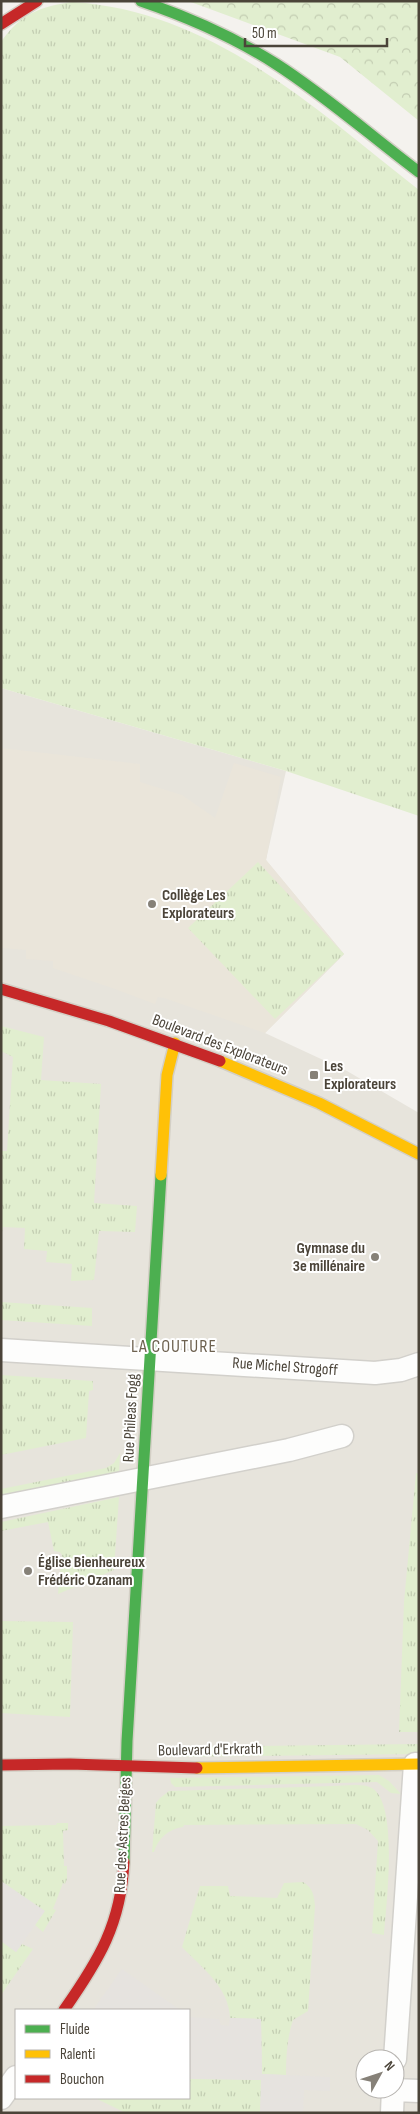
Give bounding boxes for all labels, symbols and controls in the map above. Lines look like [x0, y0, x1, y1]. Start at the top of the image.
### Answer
scale bar [245, 15, 388, 47]
text: 50 m [252, 24, 277, 43]
place label: Collège Les Explorateurs [162, 886, 234, 923]
marker: Collège Les Explorateurs [146, 898, 158, 910]
street label: Boulevard des Explorateurs [149, 1010, 291, 1080]
place label: Les Explorateurs [324, 1057, 396, 1094]
marker: Les Explorateurs [308, 1069, 320, 1081]
place label: Gymnase du 3e millénaire [293, 1239, 365, 1276]
marker: Gymnase du 3e millénaire [369, 1251, 381, 1263]
district label: LA COUTURE [131, 1336, 217, 1357]
street label: Rue Michel Strogoff [232, 1354, 339, 1380]
street label: Rue Phileas Fogg [119, 1373, 143, 1463]
place label: Église Bienheureux Frédéric Ozanam [38, 1553, 145, 1590]
marker: Église Bienheureux Frédéric Ozanam [22, 1565, 34, 1577]
street label: Boulevard d'Erkrath [158, 1740, 262, 1760]
street label: Rue des Astres Beiges [110, 1776, 136, 1893]
legend [15, 2009, 190, 2099]
text: Fluide [60, 2020, 90, 2039]
text: Ralenti [60, 2045, 95, 2064]
north arrow [355, 2049, 405, 2099]
text: N [381, 2058, 398, 2074]
text: Bouchon [60, 2070, 104, 2089]

